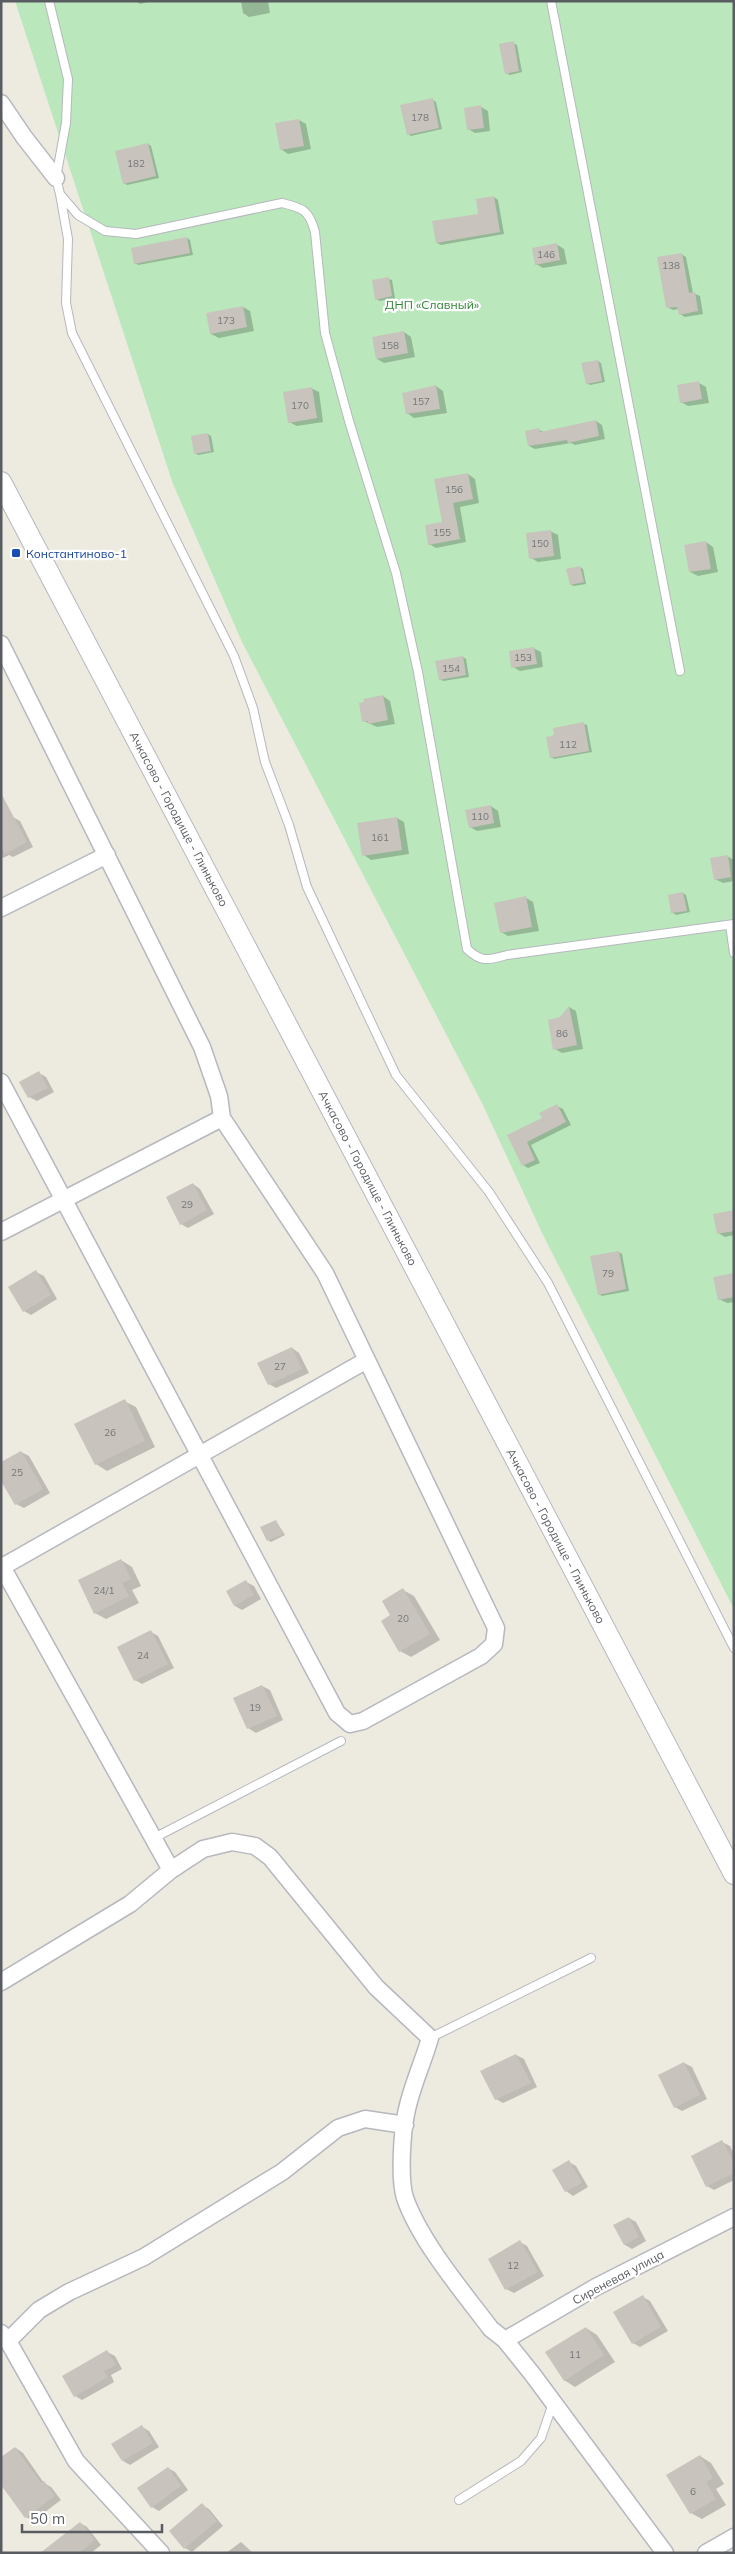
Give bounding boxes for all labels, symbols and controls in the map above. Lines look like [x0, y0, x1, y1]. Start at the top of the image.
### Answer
house number: 178 [411, 111, 429, 124]
house number: 182 [127, 157, 145, 170]
house number: 146 [537, 248, 555, 261]
house number: 138 [662, 259, 680, 272]
park label: ДНП «Славный» [385, 297, 480, 312]
house number: 173 [217, 314, 235, 327]
house number: 158 [381, 339, 399, 352]
house number: 157 [412, 395, 430, 408]
house number: 170 [291, 399, 309, 412]
house number: 156 [445, 483, 463, 496]
house number: 155 [433, 526, 451, 539]
house number: 150 [531, 537, 549, 550]
place label: Константиново-1 [26, 546, 127, 561]
marker: Константиново-1 [10, 547, 22, 559]
house number: 153 [514, 651, 532, 664]
house number: 154 [442, 662, 460, 675]
street label: Ачкасово - Городище - Глиньково [126, 729, 232, 909]
house number: 112 [559, 738, 577, 751]
house number: 110 [471, 810, 489, 823]
house number: 161 [371, 831, 389, 844]
house number: 86 [556, 1027, 568, 1040]
street label: Ачкасово - Городище - Глиньково [315, 1088, 421, 1268]
house number: 29 [181, 1198, 193, 1211]
house number: 79 [602, 1267, 614, 1280]
house number: 27 [274, 1360, 286, 1373]
house number: 26 [104, 1426, 116, 1439]
street label: Ачкасово - Городище - Глиньково [503, 1446, 609, 1626]
house number: 25 [11, 1466, 23, 1479]
house number: 24/1 [94, 1584, 114, 1597]
house number: 20 [397, 1612, 409, 1625]
house number: 24 [137, 1649, 149, 1662]
house number: 19 [249, 1701, 261, 1714]
street label: Сиреневая улица [570, 2246, 666, 2308]
house number: 12 [507, 2259, 519, 2272]
house number: 11 [569, 2348, 581, 2361]
house number: 6 [690, 2485, 696, 2498]
scale bar [22, 2502, 162, 2534]
text: 50 m [30, 2509, 65, 2528]

